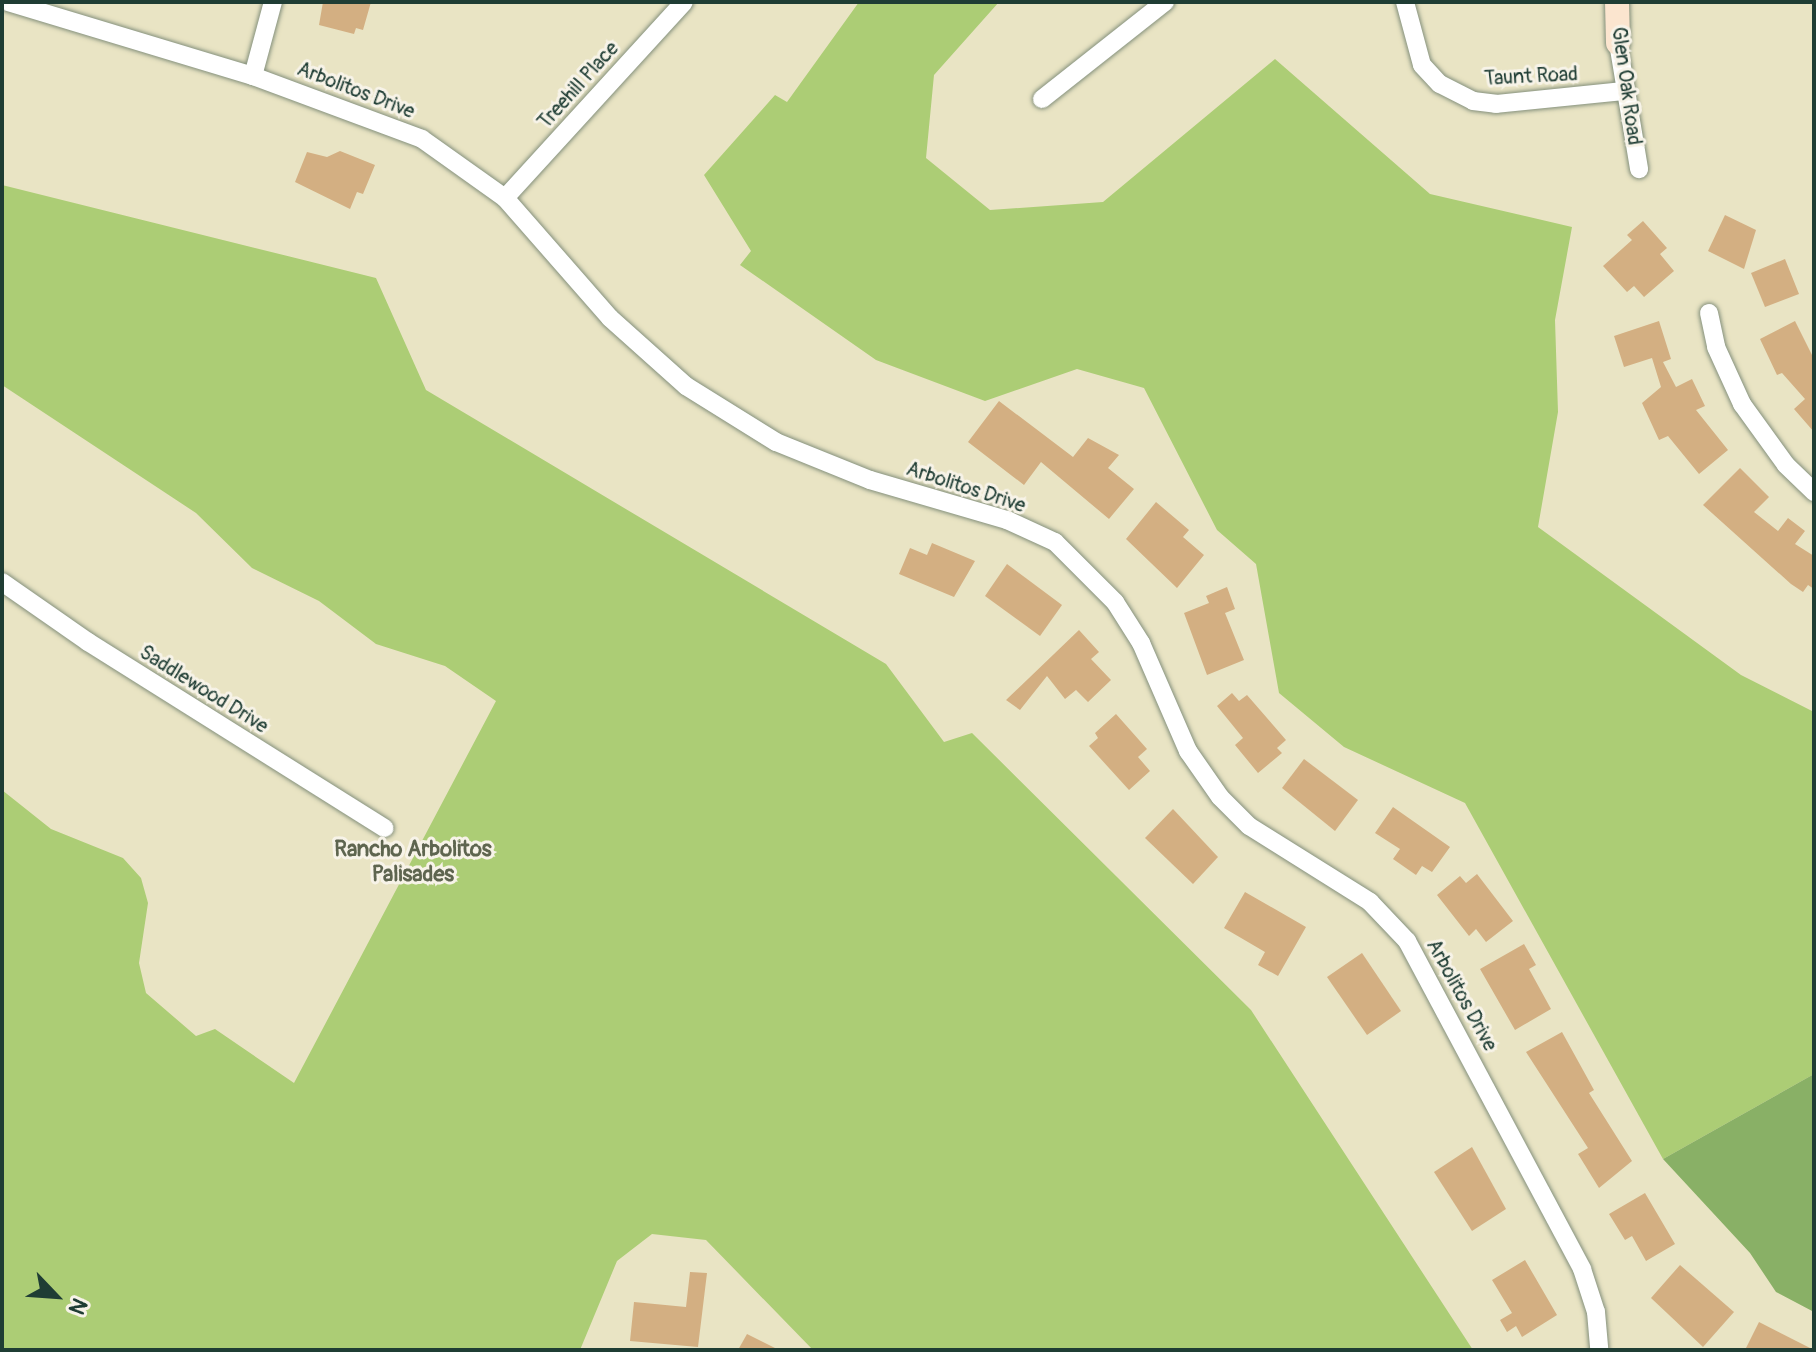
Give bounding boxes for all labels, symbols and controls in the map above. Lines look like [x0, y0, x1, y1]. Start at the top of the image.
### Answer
street label: Glen Oak Road [1607, 25, 1647, 147]
street label: Treehill Place [533, 36, 623, 134]
street label: Arbolitos Drive [294, 57, 418, 123]
street label: Taunt Road [1484, 62, 1578, 90]
street label: Arbolitos Drive [903, 456, 1029, 518]
street label: Saddlewood Drive [135, 640, 273, 738]
district label: Rancho Arbolitos Palisades [334, 836, 492, 888]
street label: Arbolitos Drive [1421, 935, 1503, 1055]
north arrow [16, 1256, 96, 1336]
text: N [62, 1293, 94, 1319]

